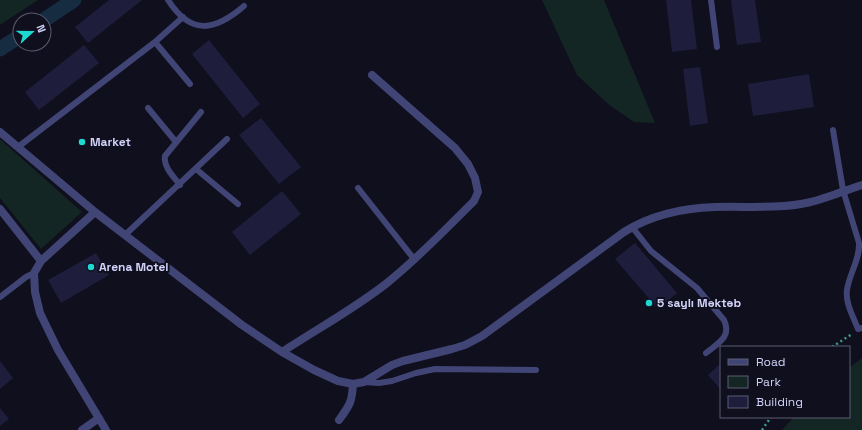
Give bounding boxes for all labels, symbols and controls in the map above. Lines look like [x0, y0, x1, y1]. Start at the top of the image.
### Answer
north arrow [12, 12, 52, 52]
text: N [33, 22, 49, 34]
place label: Market [90, 134, 131, 150]
marker: Market [77, 137, 87, 147]
place label: Arena Motel [99, 259, 169, 275]
marker: Arena Motel [86, 262, 96, 272]
place label: 5 saylı Məktəb [657, 295, 742, 311]
marker: 5 saylı Məktəb [644, 298, 654, 308]
legend [720, 346, 850, 418]
text: Road [756, 354, 785, 370]
text: Park [756, 374, 781, 390]
text: Building [756, 394, 803, 410]

